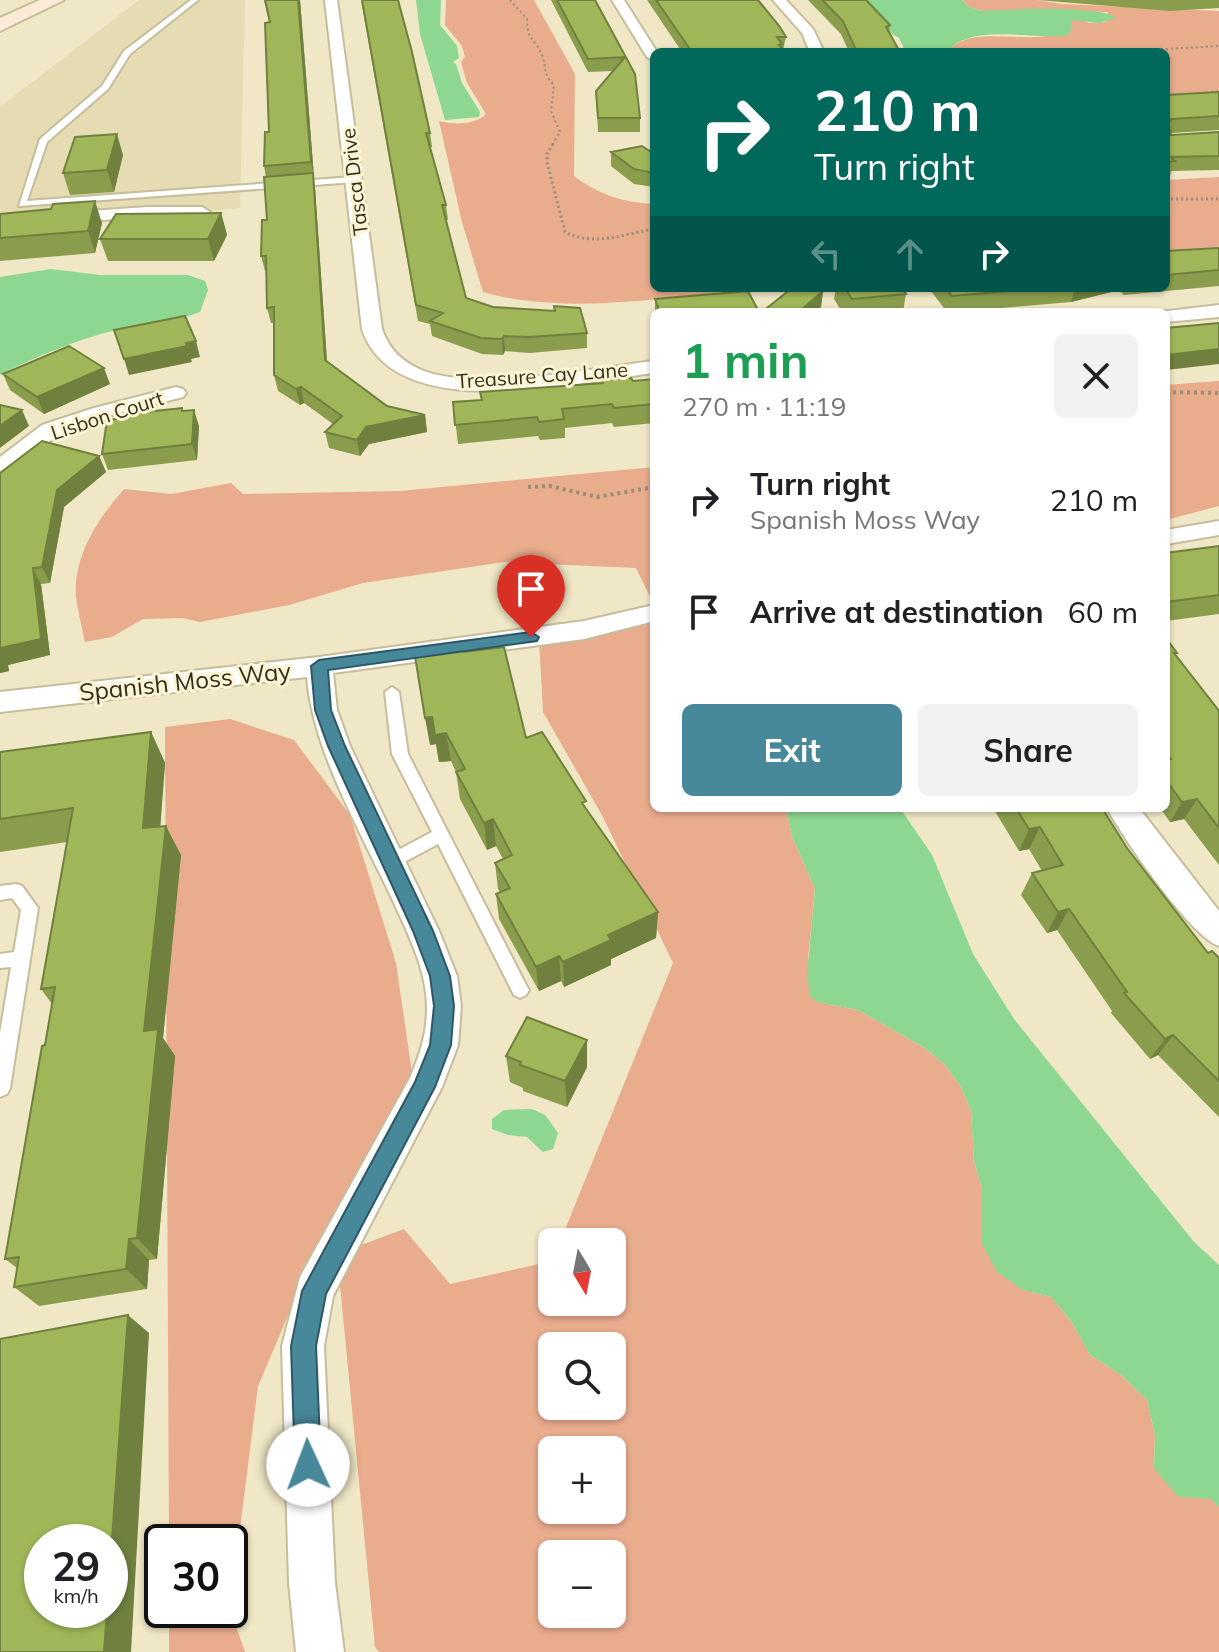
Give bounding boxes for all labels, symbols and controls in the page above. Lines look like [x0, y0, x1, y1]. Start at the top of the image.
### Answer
text: 210 m [814, 75, 981, 145]
icon: right [682, 80, 786, 184]
street label: Tasca Drive [335, 127, 373, 237]
text: Turn right [814, 144, 975, 189]
icon: left [804, 232, 848, 276]
icon: ahead [888, 232, 932, 276]
icon: right [972, 232, 1016, 276]
text: 1 min [682, 330, 809, 390]
button: close [1054, 334, 1138, 418]
street label: Treasure Cay Lane [455, 357, 629, 393]
street label: Lisbon Court [48, 385, 166, 445]
text: 270 m · 11:19 [682, 390, 846, 423]
text: Turn right [750, 465, 890, 503]
icon: right [682, 478, 726, 522]
text: 210 m [1050, 481, 1138, 519]
text: Spanish Moss Way [750, 503, 980, 536]
pin [497, 555, 565, 637]
icon: arrive [509, 567, 553, 611]
icon: arrive [682, 590, 726, 634]
text: Arrive at destination [750, 593, 1044, 631]
text: 60 m [1068, 593, 1138, 631]
street label: Spanish Moss Way [78, 655, 292, 707]
button: Exit [682, 704, 902, 796]
button: Share [918, 704, 1138, 796]
north arrow [538, 1228, 626, 1316]
map controls [538, 1228, 626, 1628]
button: search [538, 1332, 626, 1420]
position arrow [266, 1423, 350, 1507]
button: + [538, 1436, 626, 1524]
speed limit sign: 30 [144, 1524, 248, 1628]
button: − [538, 1540, 626, 1628]
text: 29 [52, 1541, 100, 1591]
text: km/h [53, 1583, 99, 1608]

